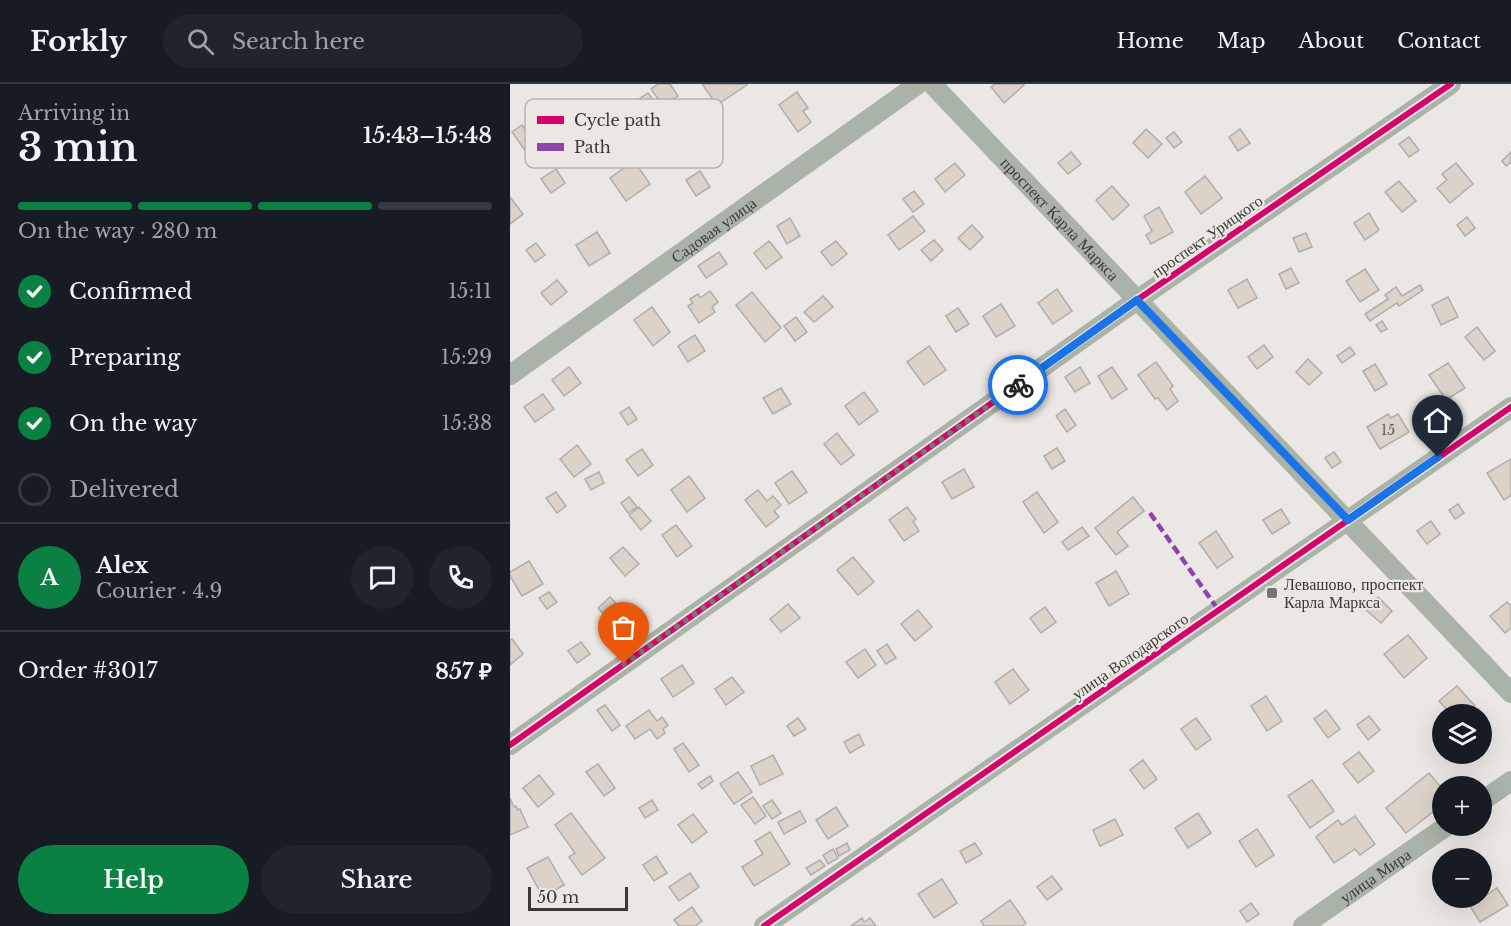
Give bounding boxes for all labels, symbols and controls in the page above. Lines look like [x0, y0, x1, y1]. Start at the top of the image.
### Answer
search box [163, 14, 583, 68]
text: Forkly [30, 24, 127, 59]
icon: search [184, 25, 217, 58]
text: Search here [232, 28, 365, 55]
text: Home [1117, 28, 1184, 54]
text: Map [1217, 28, 1265, 54]
text: About [1298, 28, 1364, 54]
text: Contact [1397, 28, 1481, 54]
legend [525, 99, 723, 168]
text: Arriving in [18, 101, 130, 125]
text: Cycle path [574, 110, 661, 130]
text: 15:43–15:48 [363, 122, 492, 149]
text: 3 min [18, 123, 138, 172]
text: Path [574, 137, 611, 157]
street label: проспект Карла Маркса [997, 153, 1124, 285]
street label: проспект Урицкого [1148, 190, 1266, 282]
street label: Садовая улица [667, 193, 760, 267]
text: On the way · 280 m [18, 219, 217, 243]
icon: check [18, 275, 51, 308]
text: Confirmed [69, 278, 192, 305]
text: 15:11 [448, 279, 492, 303]
icon: check [18, 341, 51, 374]
text: Preparing [69, 344, 180, 371]
text: 15:29 [441, 345, 492, 369]
courier [988, 355, 1048, 415]
icon: bike [1002, 369, 1035, 402]
pin [1412, 395, 1463, 457]
icon: home [1421, 404, 1454, 437]
icon: check [18, 407, 51, 440]
text: On the way [69, 410, 197, 437]
text: 15:38 [442, 411, 492, 435]
house number: 15 [1381, 421, 1395, 439]
text: Delivered [69, 476, 179, 503]
button: chat [351, 546, 414, 609]
button: phone [429, 546, 492, 609]
text: Alex [96, 552, 149, 579]
text: A [41, 564, 58, 591]
place label: Левашово, проспект Карла Маркса [1284, 574, 1423, 612]
text: Courier · 4.9 [96, 579, 222, 603]
marker: Левашово, проспект Карла Маркса [1265, 586, 1279, 600]
pin [598, 602, 649, 664]
street label: улица Володарского [1068, 608, 1192, 704]
icon: bag [607, 611, 640, 644]
text: Order #3017 [18, 657, 158, 684]
text: 857 ₽ [435, 658, 492, 685]
map controls [1432, 704, 1492, 908]
button: layers [1432, 704, 1492, 764]
button: + [1432, 776, 1492, 836]
street label: улица Мира [1336, 844, 1415, 907]
button: Help [18, 845, 249, 914]
button: Share [261, 845, 492, 914]
button: − [1432, 848, 1492, 908]
scale bar [528, 884, 628, 912]
text: 50 m [537, 887, 579, 907]

